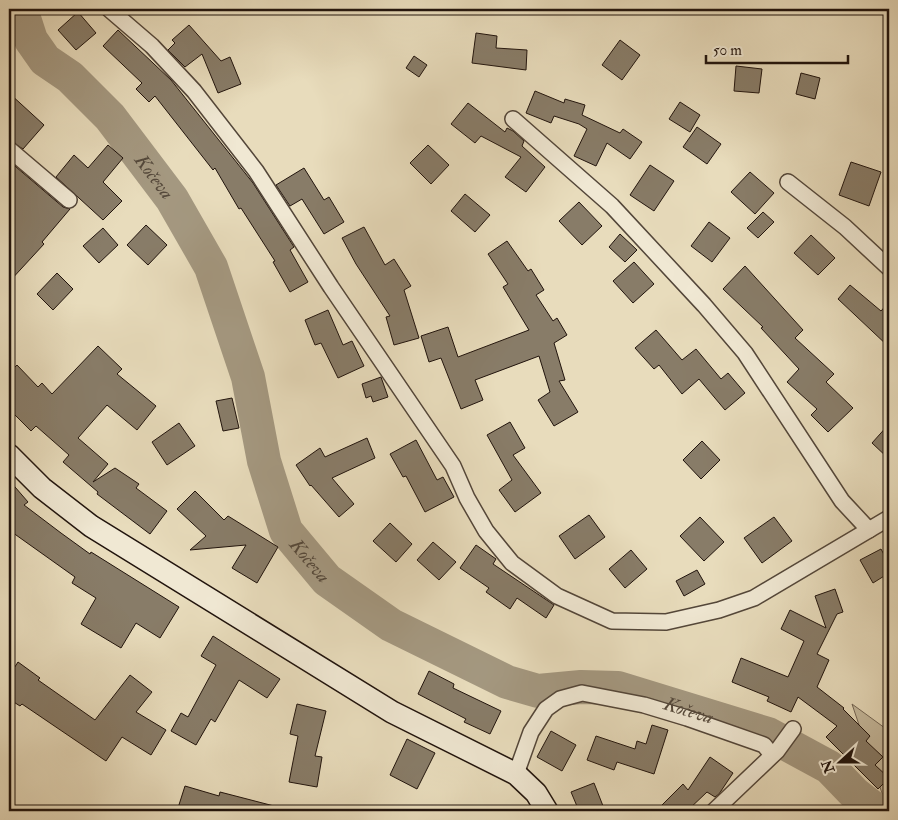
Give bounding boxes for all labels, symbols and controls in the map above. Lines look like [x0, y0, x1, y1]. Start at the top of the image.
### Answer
scale bar [706, 32, 848, 64]
text: 50 m [713, 41, 742, 60]
water label: Kočeva [129, 149, 179, 204]
water label: Kočeva [284, 533, 335, 588]
water label: Kočeva [660, 692, 717, 730]
north arrow [816, 738, 866, 788]
text: N [818, 757, 839, 776]

